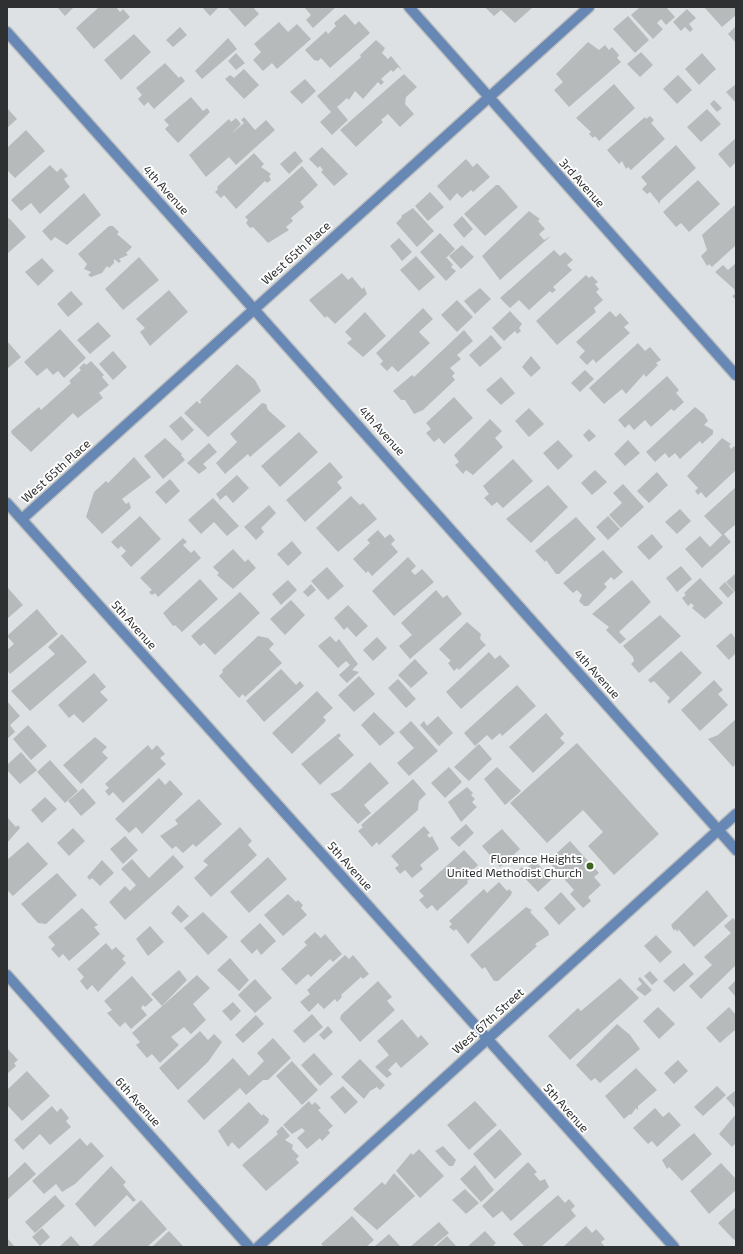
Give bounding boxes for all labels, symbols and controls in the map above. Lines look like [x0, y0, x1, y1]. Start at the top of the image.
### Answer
street label: 3rd Avenue [556, 155, 608, 211]
street label: 4th Avenue [140, 162, 192, 218]
street label: West 65th Place [259, 218, 333, 288]
street label: 4th Avenue [356, 403, 408, 459]
street label: West 65th Place [19, 436, 93, 506]
street label: 5th Avenue [108, 598, 160, 652]
street label: 4th Avenue [571, 646, 623, 702]
street label: 5th Avenue [324, 839, 376, 893]
place label: Florence Heights United Methodist Church [447, 852, 582, 880]
marker: Florence Heights United Methodist Church [585, 861, 595, 871]
street label: West 67th Street [449, 985, 527, 1057]
street label: 6th Avenue [112, 1074, 164, 1130]
street label: 5th Avenue [540, 1081, 592, 1135]

